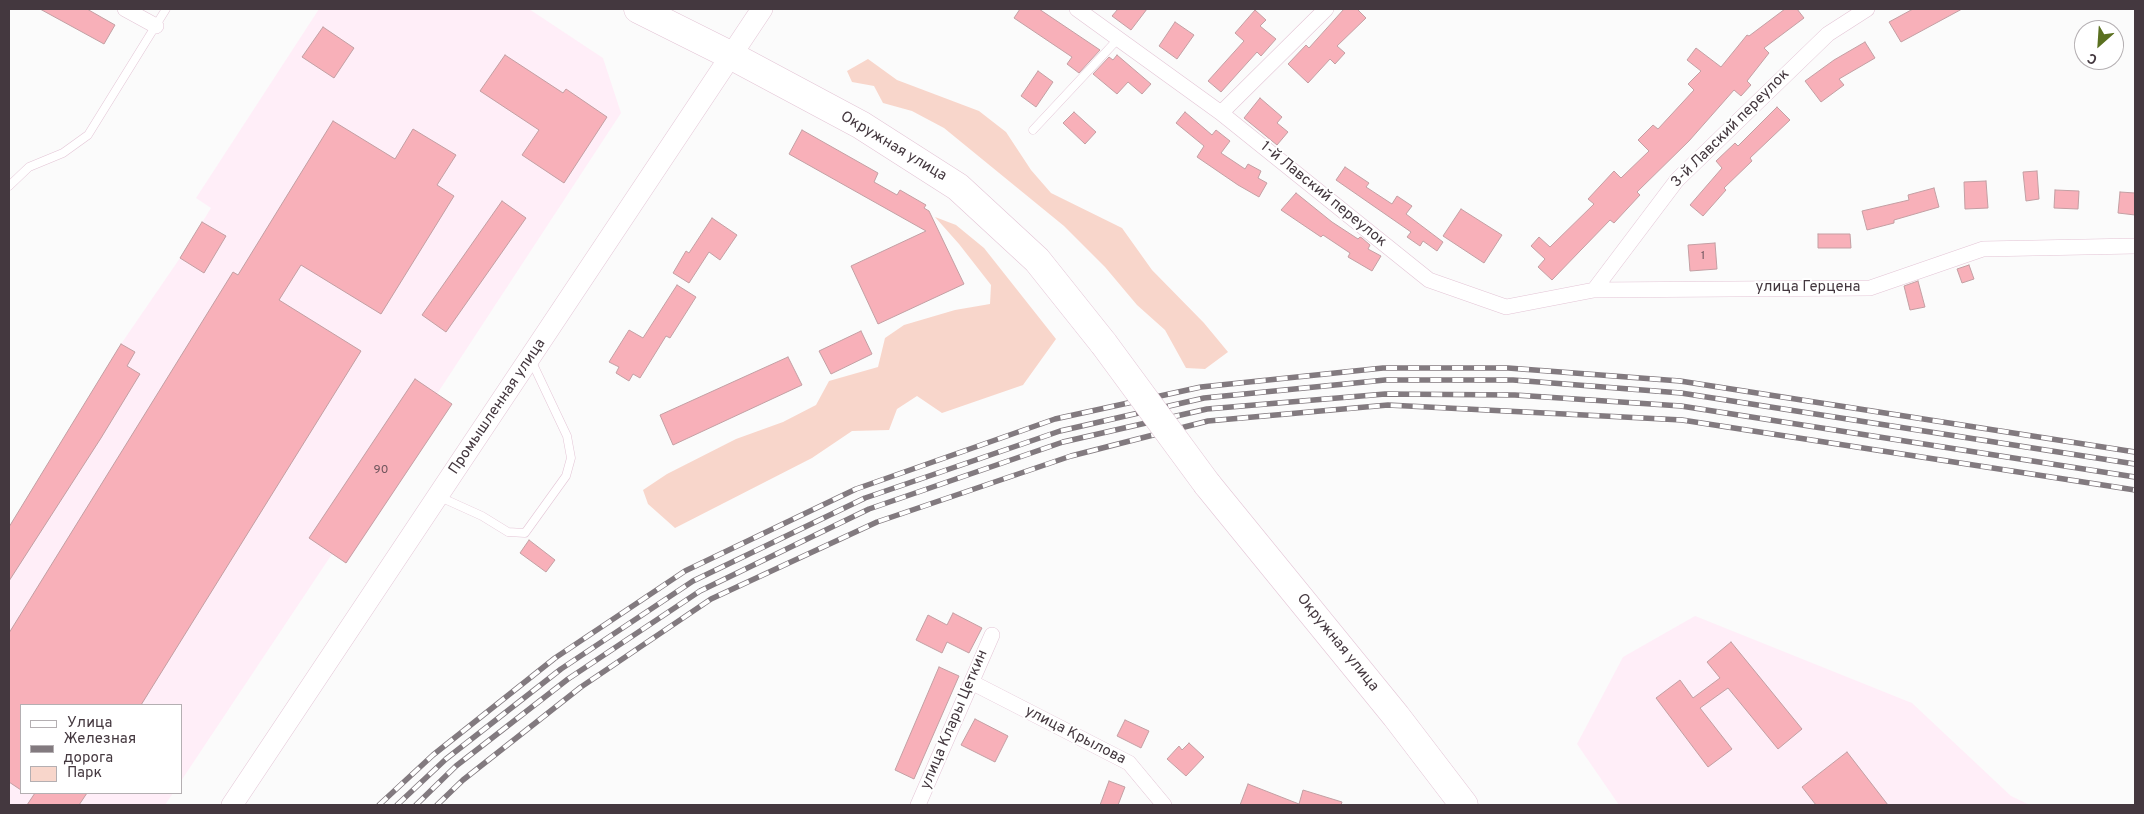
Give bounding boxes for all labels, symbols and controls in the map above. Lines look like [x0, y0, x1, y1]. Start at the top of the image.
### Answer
north arrow [2074, 20, 2124, 70]
text: С [2085, 48, 2100, 68]
street label: 3-й Лавский переулок [1668, 66, 1794, 192]
street label: Окружная улица [837, 108, 949, 186]
street label: 1-й Лавский переулок [1256, 139, 1390, 251]
house number: 1 [1701, 250, 1705, 264]
street label: улица Герцена [1756, 279, 1860, 297]
street label: Промышленная улица [446, 336, 550, 478]
house number: 90 [374, 464, 388, 478]
street label: Окружная улица [1292, 590, 1382, 696]
street label: улица Клары Цеткин [917, 647, 993, 793]
street label: улица Крылова [1021, 703, 1129, 769]
legend [20, 704, 182, 794]
text: Улица [67, 714, 112, 733]
text: Железная дорога [64, 730, 136, 768]
text: Парк [67, 764, 102, 783]

